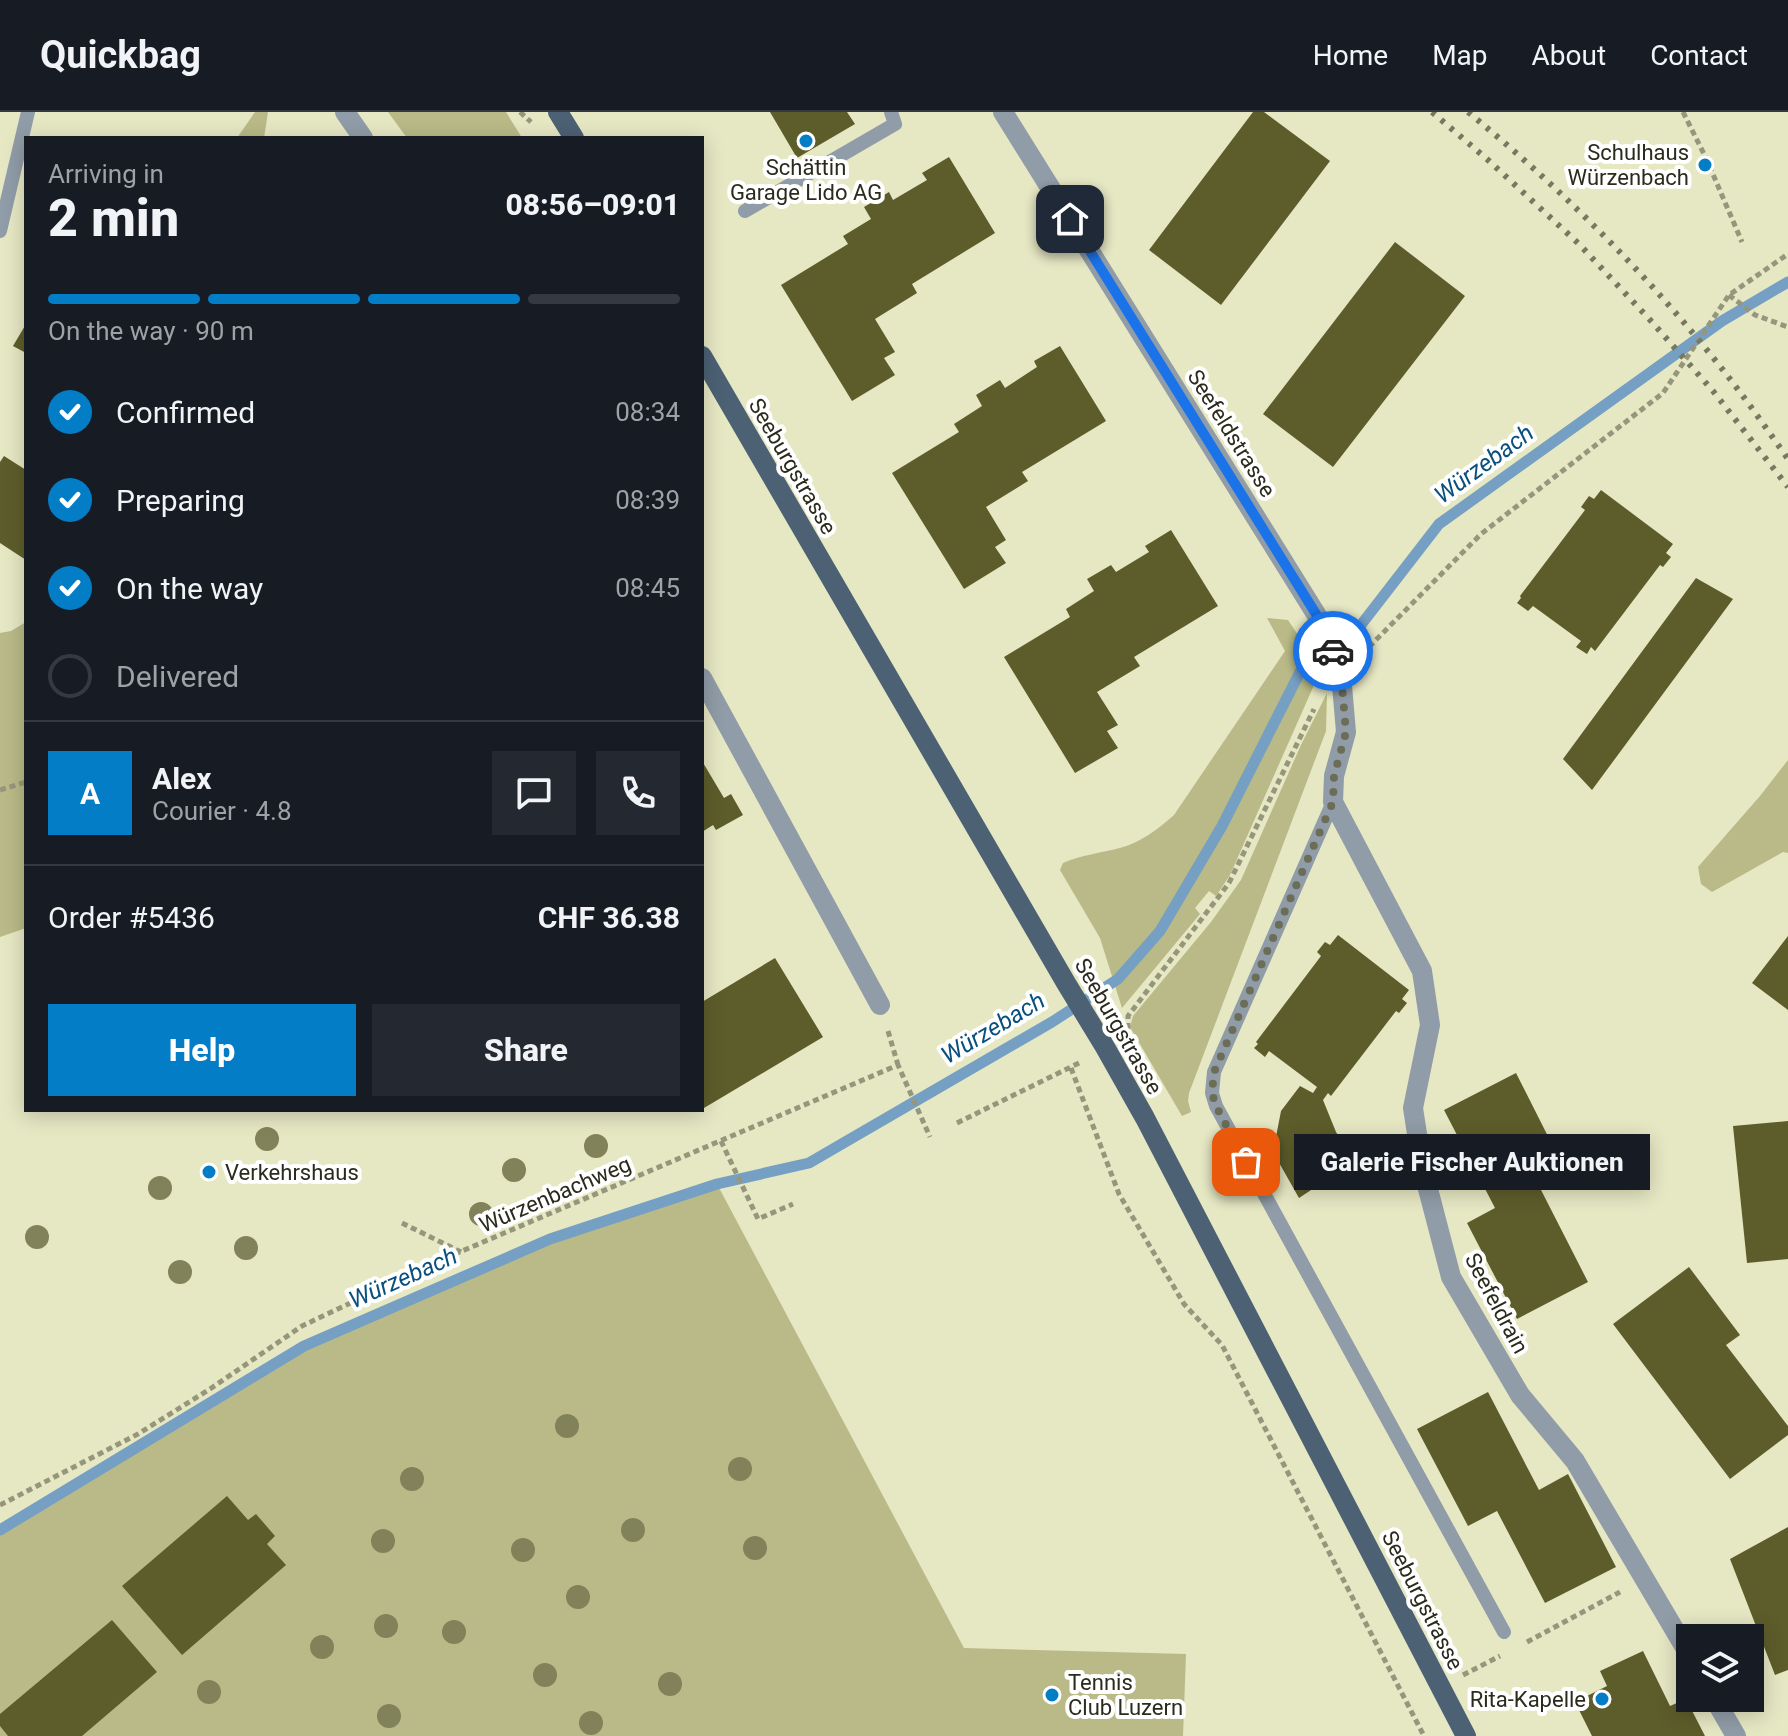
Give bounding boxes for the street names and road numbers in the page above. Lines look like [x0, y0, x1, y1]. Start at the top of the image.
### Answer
street label: Seefeldstrasse [1183, 365, 1281, 501]
street label: Seeburgstrasse [744, 394, 841, 538]
street label: Seeburgstrasse [1070, 954, 1167, 1098]
street label: Würzenbachweg [476, 1151, 635, 1238]
street label: Seefeldrain [1460, 1249, 1533, 1358]
street label: Seeburgstrasse [1377, 1527, 1468, 1674]

